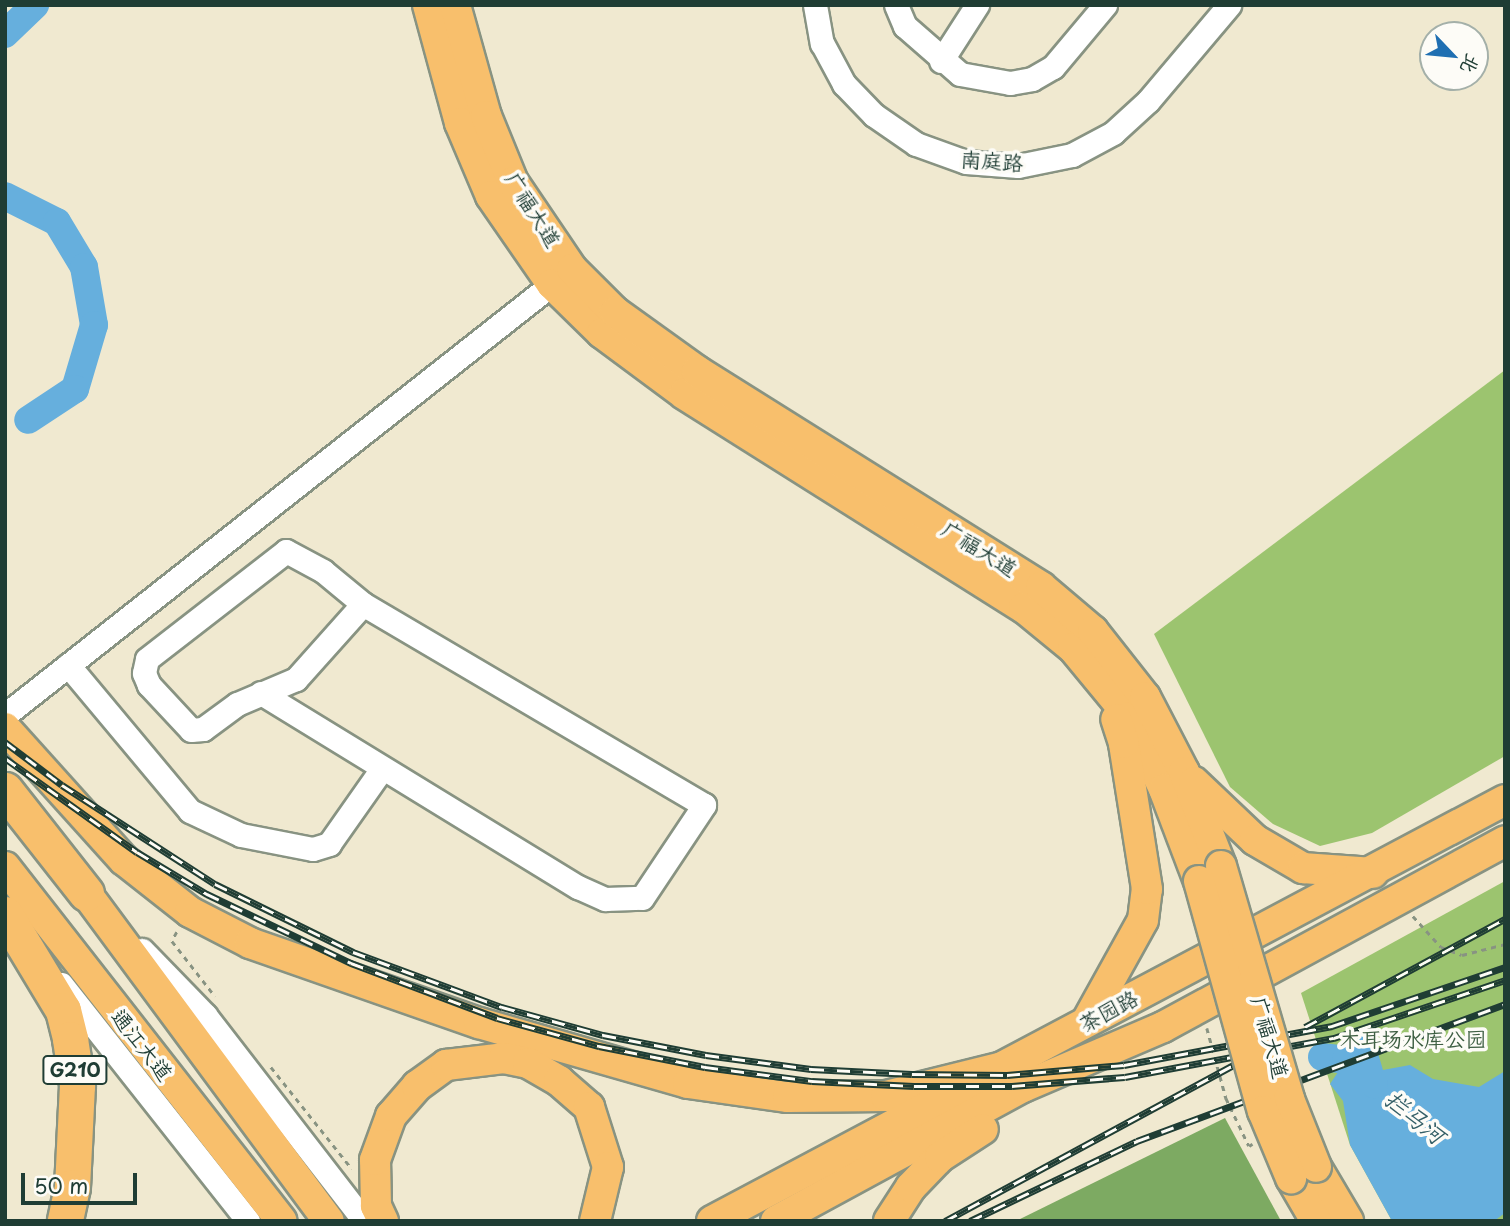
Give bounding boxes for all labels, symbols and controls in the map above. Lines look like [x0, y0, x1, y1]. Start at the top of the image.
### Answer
north arrow [1419, 21, 1489, 91]
text: 北 [1454, 50, 1488, 79]
street label: 南庭路 [960, 145, 1024, 175]
street label: 广福大道 [501, 167, 567, 251]
street label: 广福大道 [938, 515, 1022, 581]
street label: 茶园路 [1074, 984, 1142, 1036]
street label: 广福大道 [1247, 993, 1295, 1081]
street label: 通江大道 [107, 1003, 179, 1085]
park label: 木耳场水库公园 [1340, 1025, 1486, 1051]
road number: G210 [42, 1054, 108, 1086]
water label: 拦马河 [1380, 1085, 1450, 1149]
scale bar [24, 1160, 140, 1204]
text: 50 m [34, 1169, 88, 1201]

